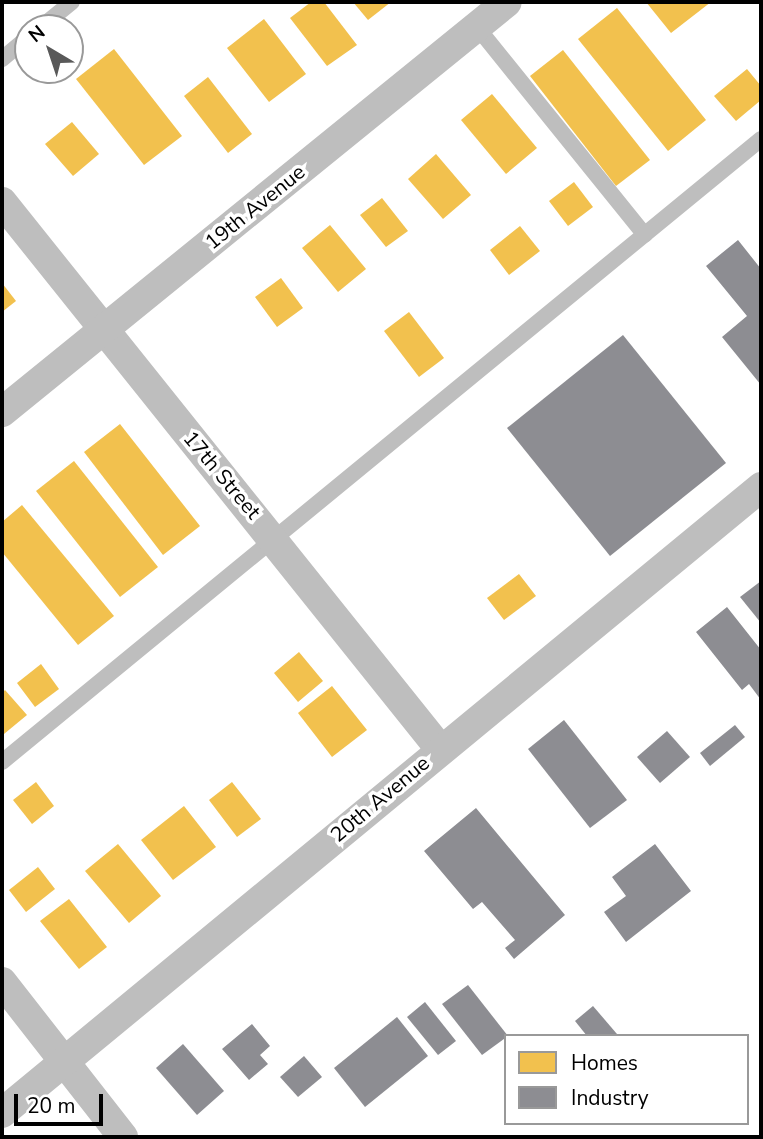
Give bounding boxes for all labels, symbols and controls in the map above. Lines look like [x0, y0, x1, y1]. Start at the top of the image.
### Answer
north arrow [14, 14, 84, 84]
text: N [23, 20, 51, 49]
street label: 19th Avenue [200, 159, 310, 255]
street label: 17th Street [178, 426, 266, 524]
street label: 20th Avenue [325, 750, 435, 848]
legend [504, 1034, 749, 1125]
text: Homes [571, 1049, 638, 1077]
scale bar [18, 1080, 107, 1124]
text: Industry [571, 1084, 649, 1112]
text: 20 m [27, 1092, 76, 1120]

